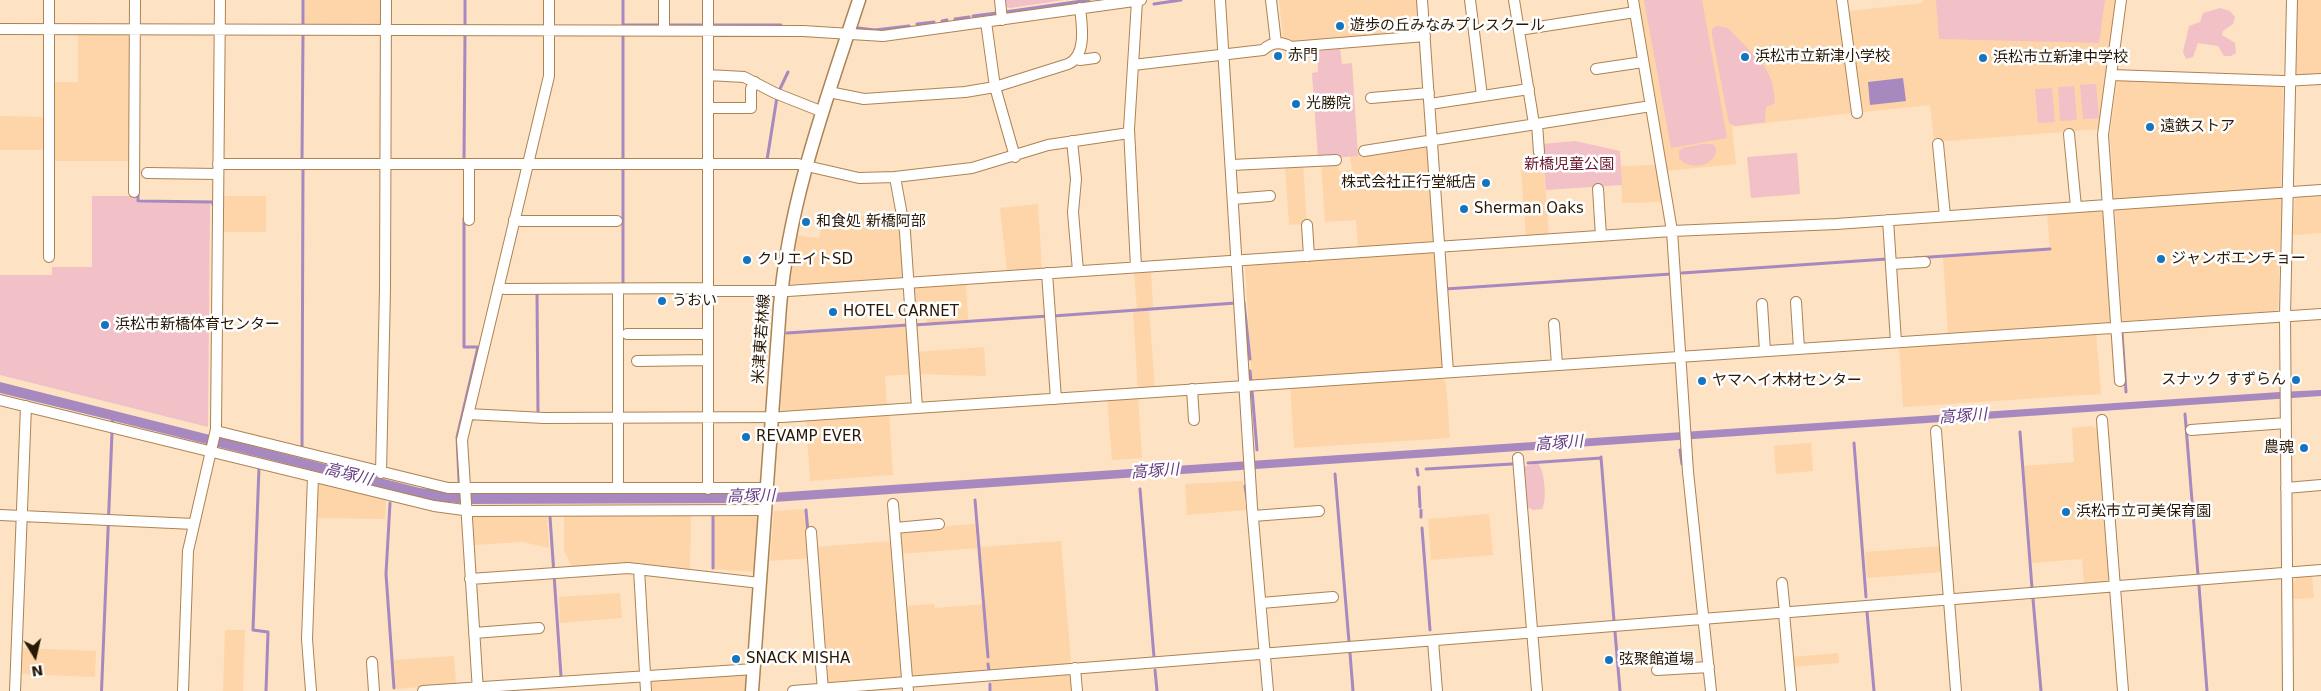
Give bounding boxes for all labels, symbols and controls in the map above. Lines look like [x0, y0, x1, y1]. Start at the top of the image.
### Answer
place label: 遊歩の丘みなみプレスクール [1350, 17, 1545, 35]
marker: 遊歩の丘みなみプレスクール [1334, 20, 1346, 32]
place label: 赤門 [1288, 47, 1318, 65]
place label: 浜松市立新津小学校 [1755, 48, 1890, 66]
place label: 浜松市立新津中学校 [1993, 49, 2128, 67]
marker: 赤門 [1272, 50, 1284, 62]
marker: 浜松市立新津小学校 [1739, 51, 1751, 63]
marker: 浜松市立新津中学校 [1977, 52, 1989, 64]
place label: 光勝院 [1306, 95, 1351, 113]
marker: 光勝院 [1290, 98, 1302, 110]
place label: 遠鉄ストア [2160, 118, 2235, 136]
marker: 遠鉄ストア [2144, 121, 2156, 133]
park label: 新橋児童公園 [1524, 156, 1614, 174]
place label: 株式会社正行堂紙店 [1341, 174, 1476, 192]
marker: 株式会社正行堂紙店 [1480, 177, 1492, 189]
place label: Sherman Oaks [1474, 200, 1584, 218]
marker: Sherman Oaks [1458, 203, 1470, 215]
place label: 和食処 新橋阿部 [816, 213, 926, 231]
marker: 和食処 新橋阿部 [800, 216, 812, 228]
place label: ジャンボエンチョー [2171, 250, 2306, 268]
place label: クリエイトSD [757, 251, 853, 269]
marker: ジャンボエンチョー [2155, 253, 2167, 265]
marker: クリエイトSD [741, 254, 753, 266]
place label: うおい [672, 292, 717, 310]
street label: 米津東若林線 [750, 293, 774, 385]
marker: うおい [656, 295, 668, 307]
place label: HOTEL CARNET [843, 303, 959, 321]
marker: HOTEL CARNET [827, 306, 839, 318]
place label: 浜松市新橋体育センター [115, 316, 280, 334]
marker: 浜松市新橋体育センター [99, 319, 111, 331]
place label: スナック すずらん [2161, 371, 2286, 389]
place label: ヤマヘイ木材センター [1712, 372, 1862, 390]
marker: スナック すずらん [2290, 374, 2302, 386]
marker: ヤマヘイ木材センター [1696, 375, 1708, 387]
water label: 高塚川 [1938, 406, 1988, 428]
place label: REVAMP EVER [756, 428, 862, 446]
marker: REVAMP EVER [740, 431, 752, 443]
water label: 高塚川 [1534, 433, 1584, 455]
place label: 農魂 [2264, 439, 2294, 457]
marker: 農魂 [2298, 442, 2310, 454]
water label: 高塚川 [322, 460, 374, 490]
water label: 高塚川 [1130, 461, 1180, 483]
water label: 高塚川 [727, 487, 775, 507]
place label: 浜松市立可美保育園 [2076, 503, 2211, 521]
marker: 浜松市立可美保育園 [2060, 506, 2072, 518]
north arrow [10, 631, 60, 681]
place label: SNACK MISHA [746, 650, 850, 668]
place label: 弦聚館道場 [1619, 651, 1694, 669]
marker: SNACK MISHA [730, 653, 742, 665]
marker: 弦聚館道場 [1603, 654, 1615, 666]
text: N [30, 662, 44, 680]

